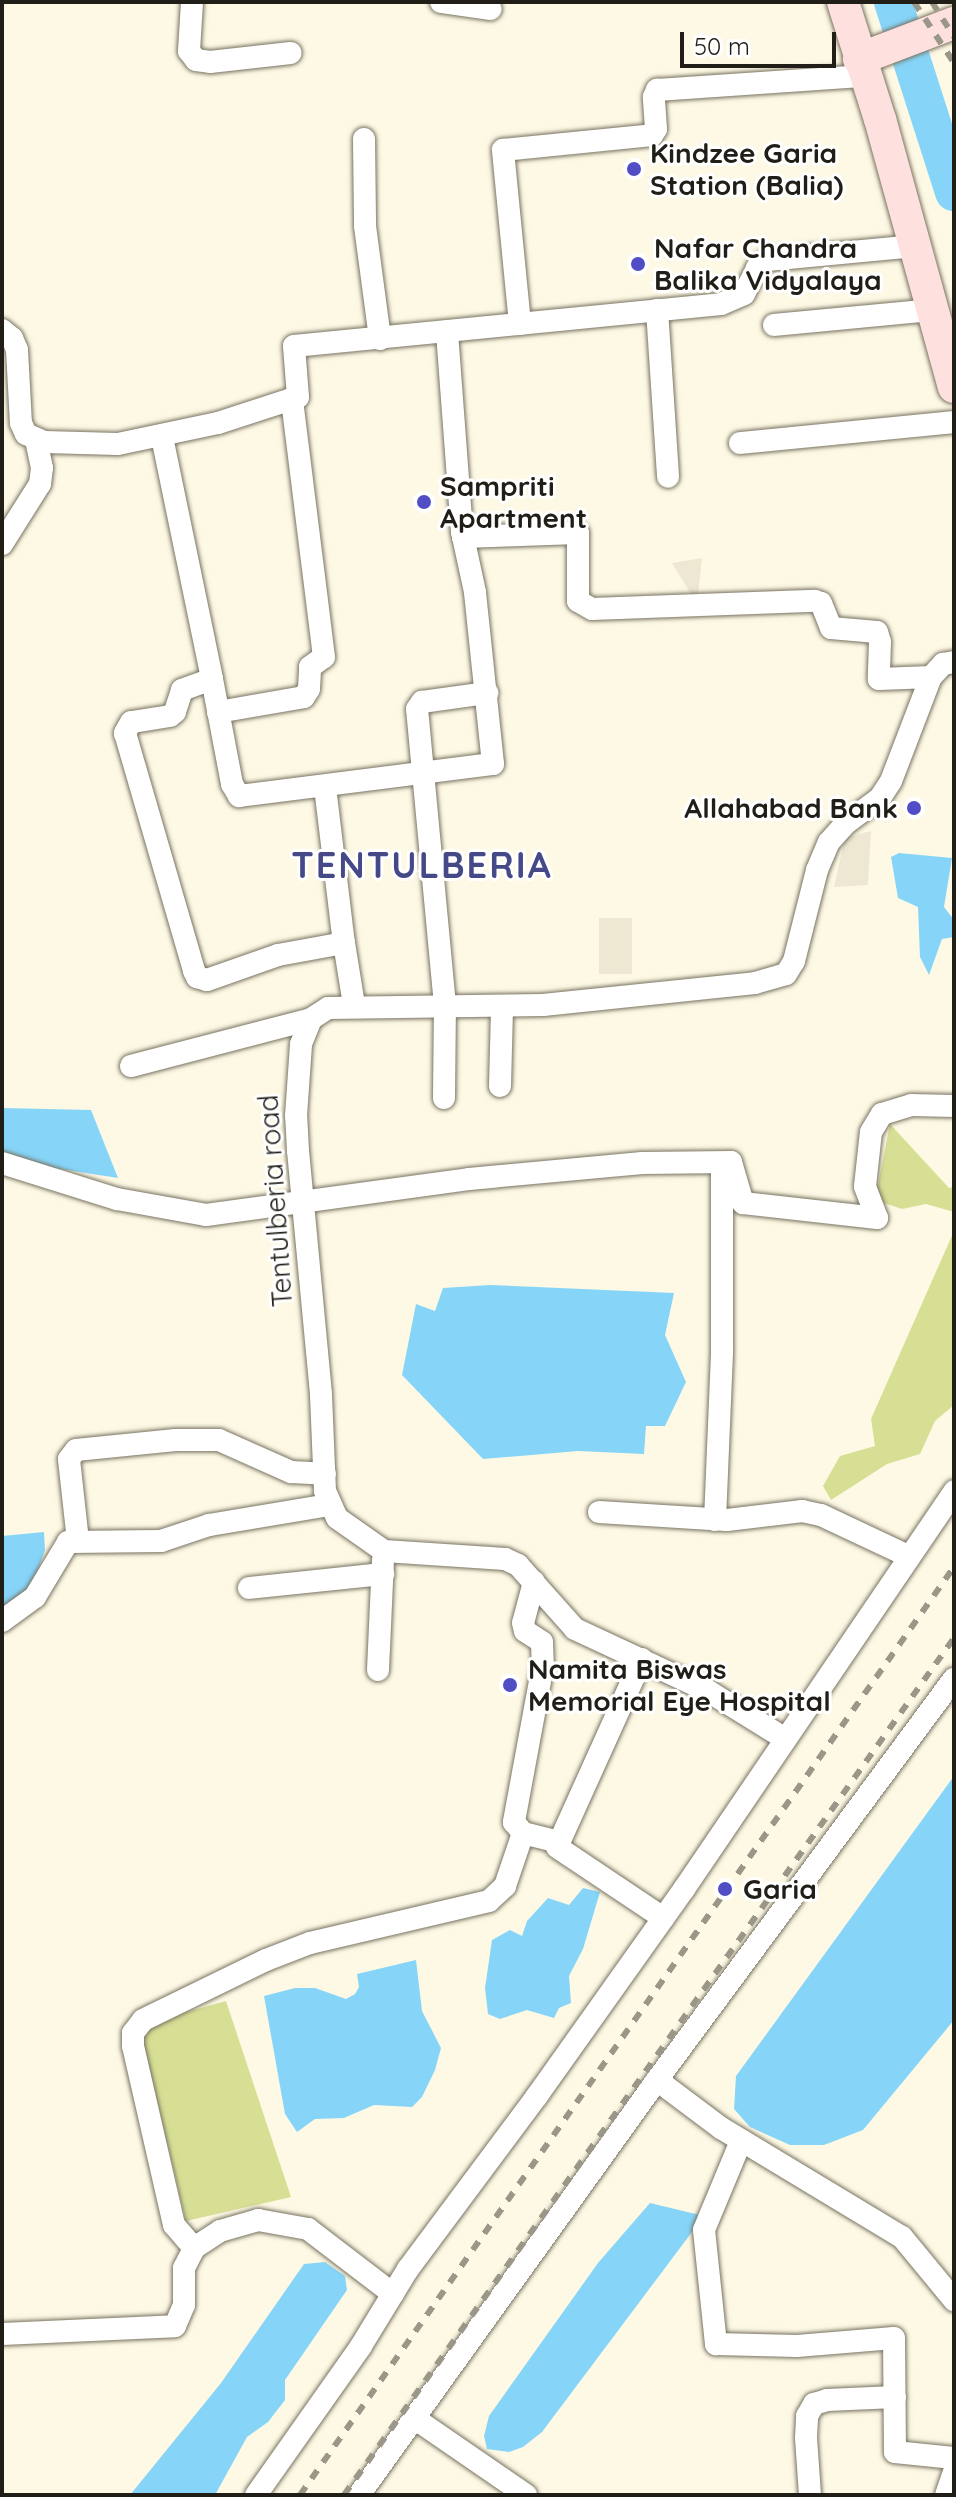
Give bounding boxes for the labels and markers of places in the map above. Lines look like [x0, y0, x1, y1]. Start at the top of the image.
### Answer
place label: Kindzee Garia Station (Balia) [650, 136, 843, 202]
marker: Kindzee Garia Station (Balia) [625, 160, 643, 178]
place label: Nafar Chandra Balika Vidyalaya [654, 231, 882, 297]
marker: Nafar Chandra Balika Vidyalaya [629, 255, 647, 273]
place label: Sampriti Apartment [440, 469, 587, 535]
marker: Sampriti Apartment [415, 493, 433, 511]
place label: Allahabad Bank [684, 791, 898, 825]
marker: Allahabad Bank [905, 799, 923, 817]
place label: Namita Biswas Memorial Eye Hospital [528, 1652, 831, 1718]
marker: Namita Biswas Memorial Eye Hospital [499, 1674, 521, 1696]
place label: Garia [743, 1872, 817, 1906]
marker: Garia [714, 1878, 736, 1900]

